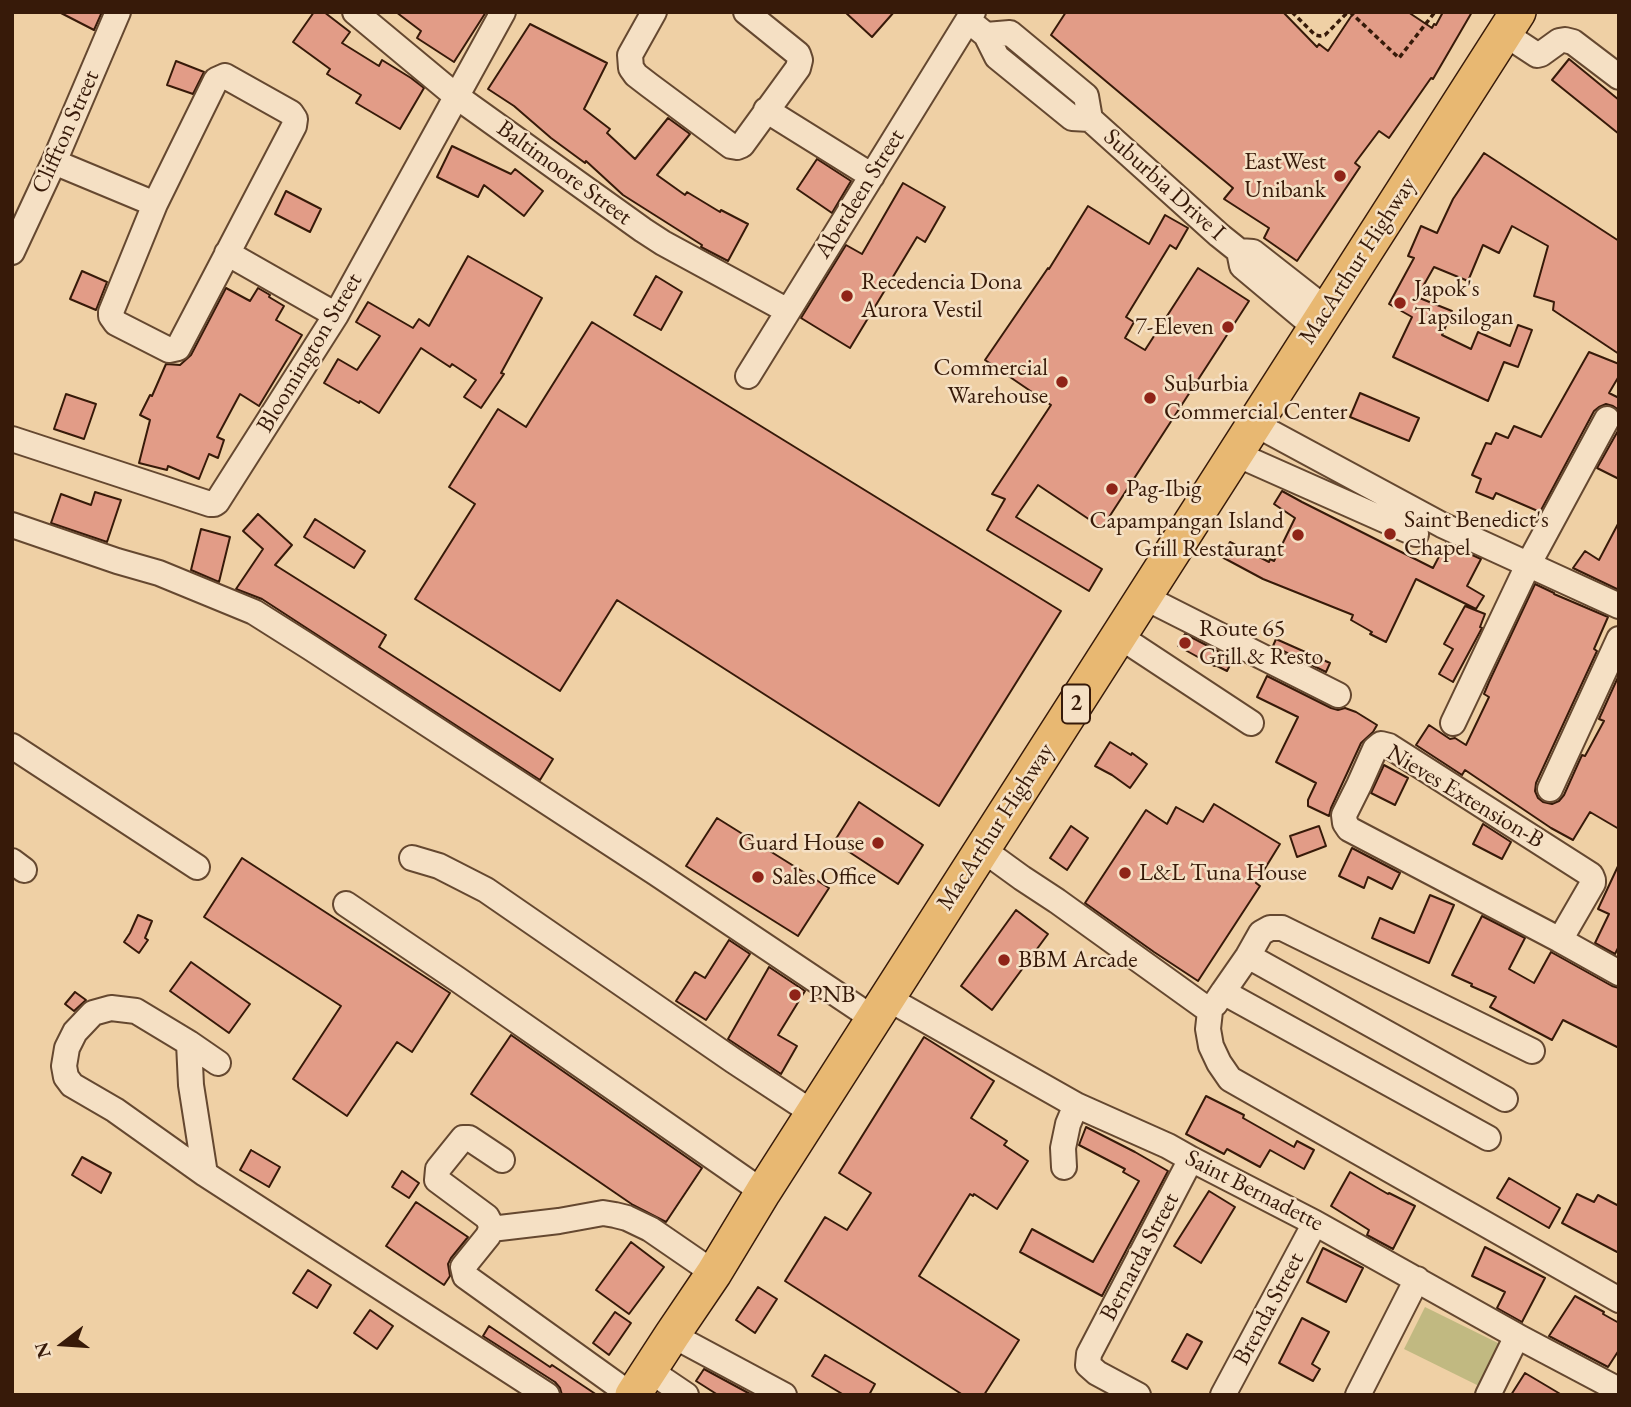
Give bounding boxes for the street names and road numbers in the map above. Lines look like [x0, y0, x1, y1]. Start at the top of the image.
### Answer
street label: Cliffton Street [26, 66, 106, 198]
street label: Baltimoore Street [491, 114, 637, 232]
street label: Suburbia Drive I [1097, 123, 1231, 247]
street label: Aberdeen Street [809, 124, 911, 264]
street label: MacArthur Highway [1293, 172, 1423, 350]
street label: Bloomington Street [251, 268, 369, 438]
road number: 2 [1062, 684, 1090, 724]
street label: MacArthur Highway [931, 738, 1061, 916]
street label: Nieves Extension-B [1381, 739, 1549, 855]
street label: Saint Bernadette [1180, 1144, 1328, 1238]
street label: Bernarda Street [1094, 1188, 1186, 1326]
street label: Brenda Street [1227, 1248, 1311, 1370]

